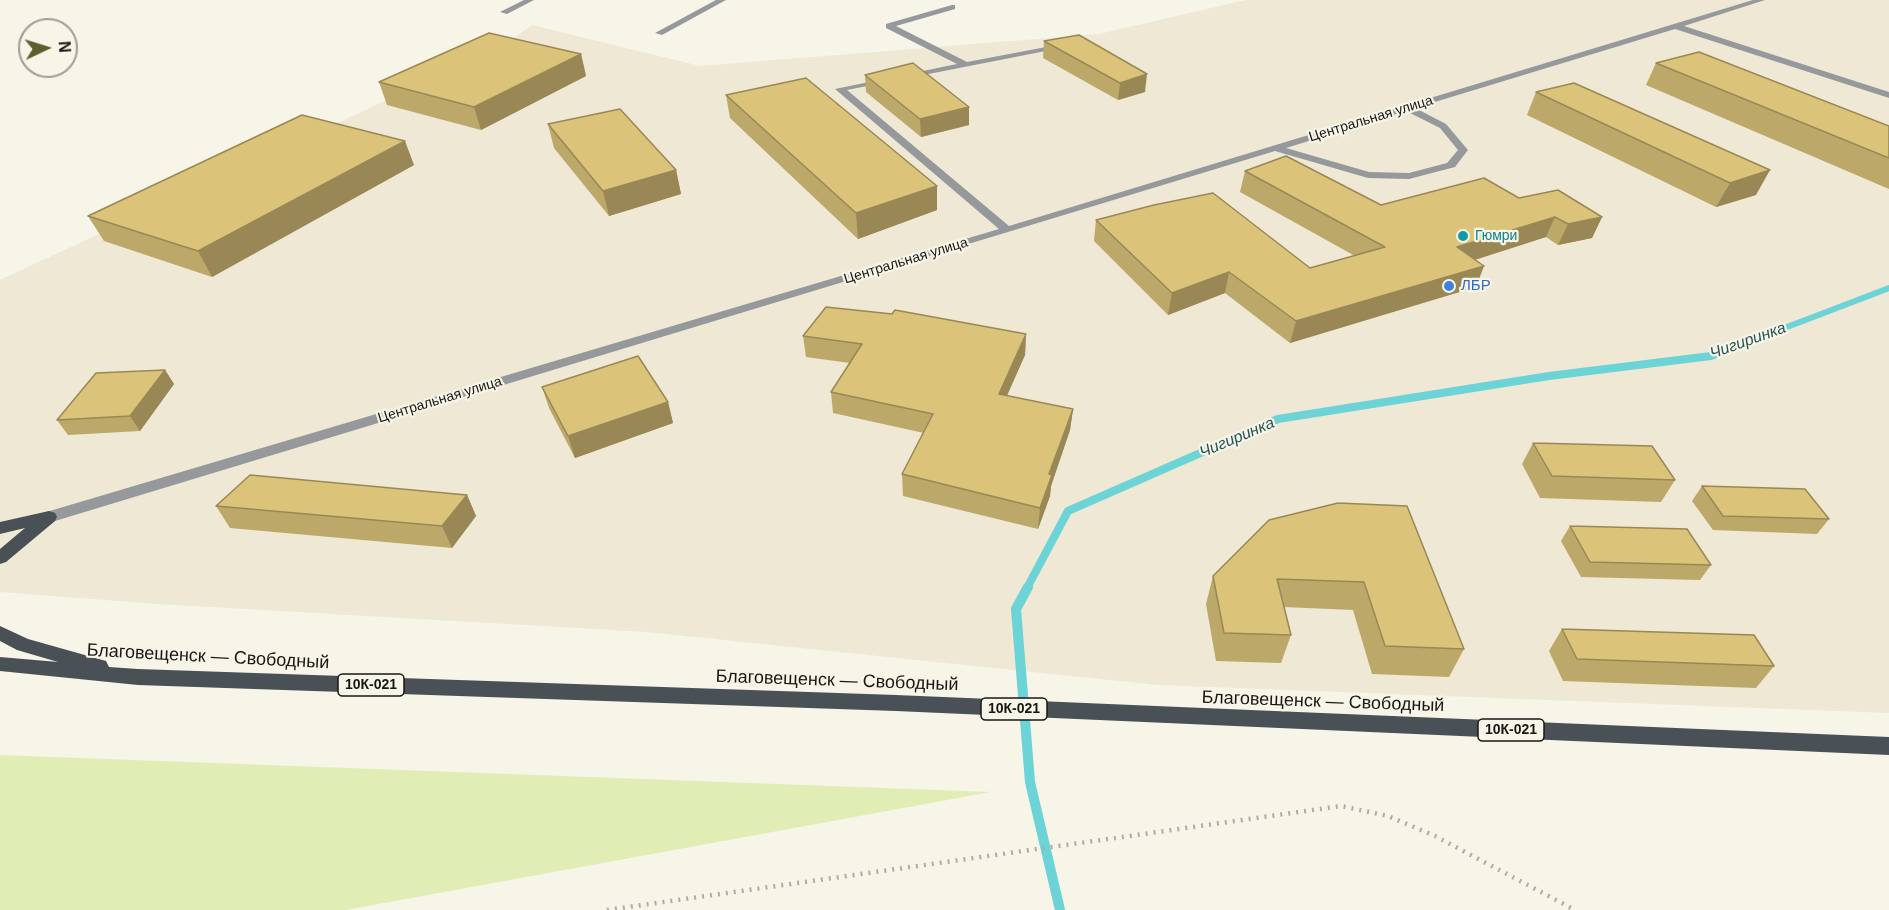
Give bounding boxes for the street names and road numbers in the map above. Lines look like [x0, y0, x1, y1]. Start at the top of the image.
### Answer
street label: Центральная улица [1307, 92, 1435, 146]
street label: Центральная улица [842, 234, 970, 288]
street label: Центральная улица [376, 373, 504, 427]
street label: Благовещенск — Свободный [86, 640, 330, 674]
street label: Благовещенск — Свободный [715, 666, 959, 696]
road number: 10К-021 [338, 674, 404, 696]
street label: Благовещенск — Свободный [1201, 687, 1445, 717]
road number: 10К-021 [981, 698, 1047, 720]
road number: 10К-021 [1478, 719, 1544, 741]

